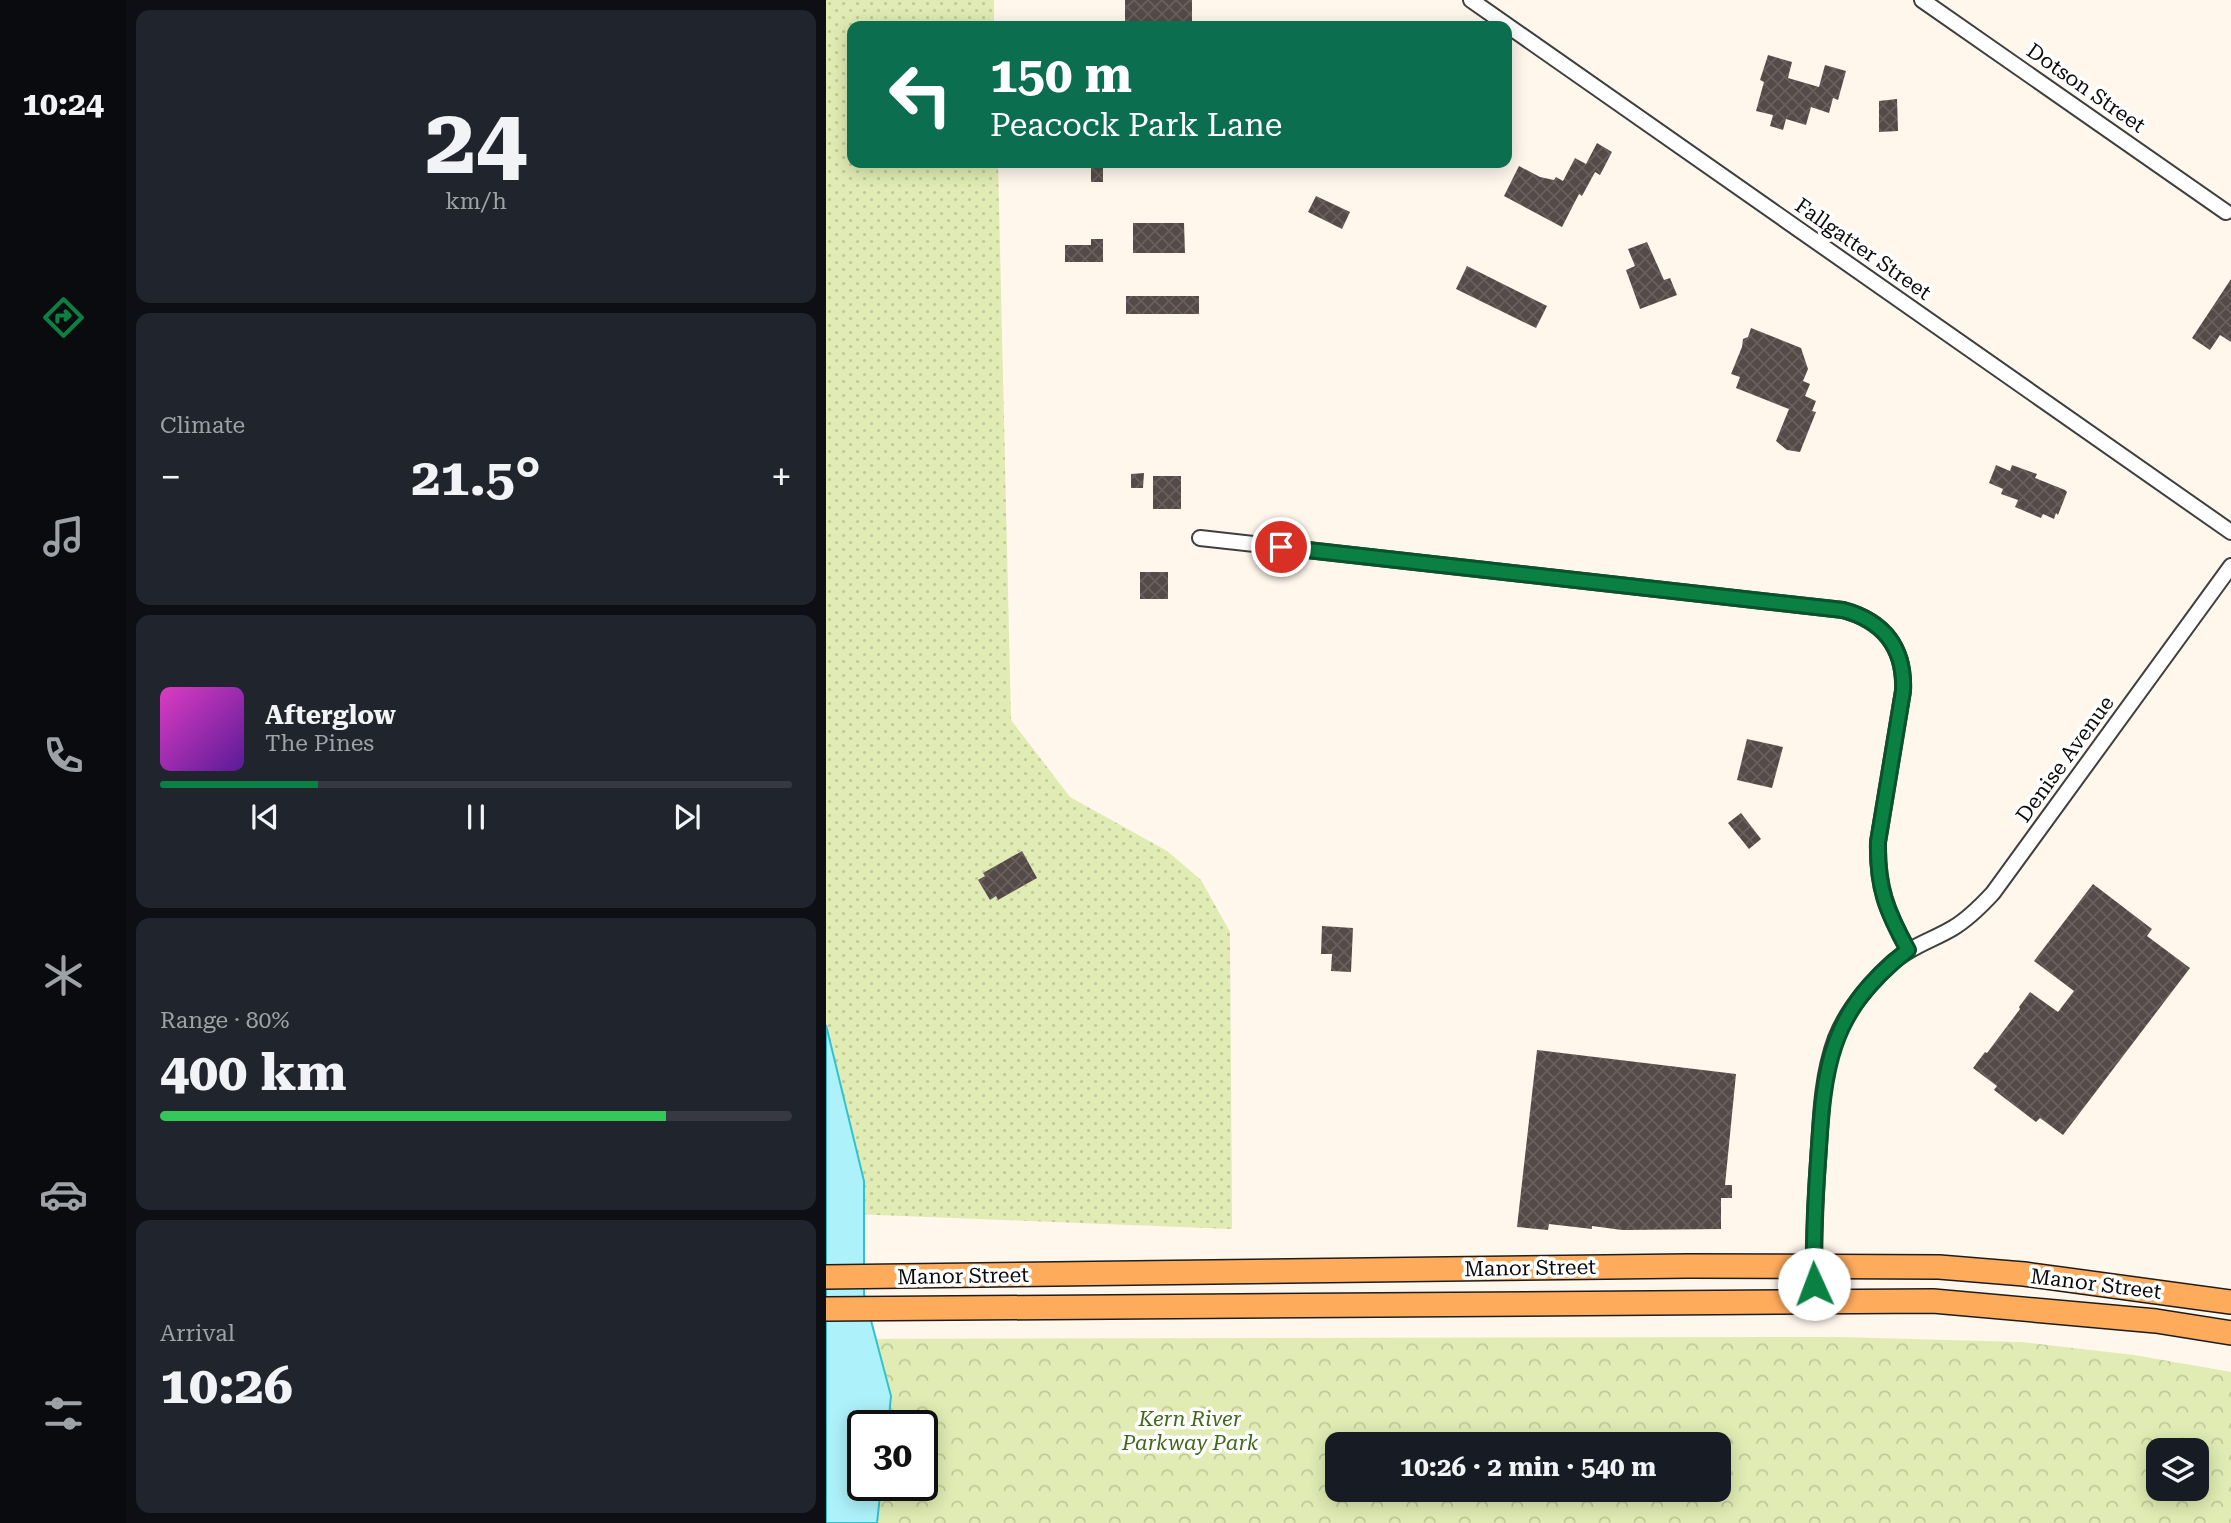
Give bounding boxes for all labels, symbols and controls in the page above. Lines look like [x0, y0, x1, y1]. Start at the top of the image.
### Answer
street label: Dotson Street [2022, 38, 2150, 138]
text: 150 m [990, 47, 1132, 104]
icon: left [875, 49, 966, 140]
text: 10:24 [22, 85, 104, 123]
text: 24 [425, 89, 527, 195]
text: Peacock Park Lane [990, 106, 1282, 144]
text: km/h [445, 188, 507, 215]
street label: Fallgatter Street [1791, 193, 1936, 305]
icon: directions [39, 293, 88, 342]
text: Climate [160, 412, 245, 439]
text: 21.5° [411, 447, 541, 508]
text: − [160, 455, 181, 499]
text: + [771, 455, 792, 499]
icon: music [39, 512, 88, 561]
pin [1251, 517, 1311, 577]
icon: arrive [1262, 528, 1300, 566]
street label: Denise Avenue [2011, 691, 2119, 827]
text: Afterglow [265, 700, 396, 730]
text: The Pines [265, 730, 374, 757]
icon: phone [39, 731, 88, 780]
icon: previous [246, 798, 284, 836]
icon: pause [457, 798, 495, 836]
icon: next [668, 798, 706, 836]
icon: climate [39, 951, 88, 1000]
text: Range · 80% [160, 1007, 289, 1034]
text: 400 km [160, 1042, 347, 1103]
icon: car [39, 1170, 88, 1219]
position arrow [1777, 1247, 1851, 1321]
street label: Manor Street [1464, 1255, 1596, 1281]
street label: Manor Street [897, 1263, 1029, 1289]
street label: Manor Street [2029, 1264, 2163, 1304]
text: Arrival [160, 1320, 235, 1347]
text: 10:26 [160, 1355, 293, 1416]
icon: filters [39, 1389, 88, 1438]
park label: Kern River Parkway Park [1121, 1407, 1259, 1455]
speed limit sign: 30 [847, 1410, 938, 1501]
map controls [2146, 1438, 2209, 1501]
button: layers [2146, 1438, 2209, 1501]
text: 10:26 · 2 min · 540 m [1400, 1452, 1656, 1482]

